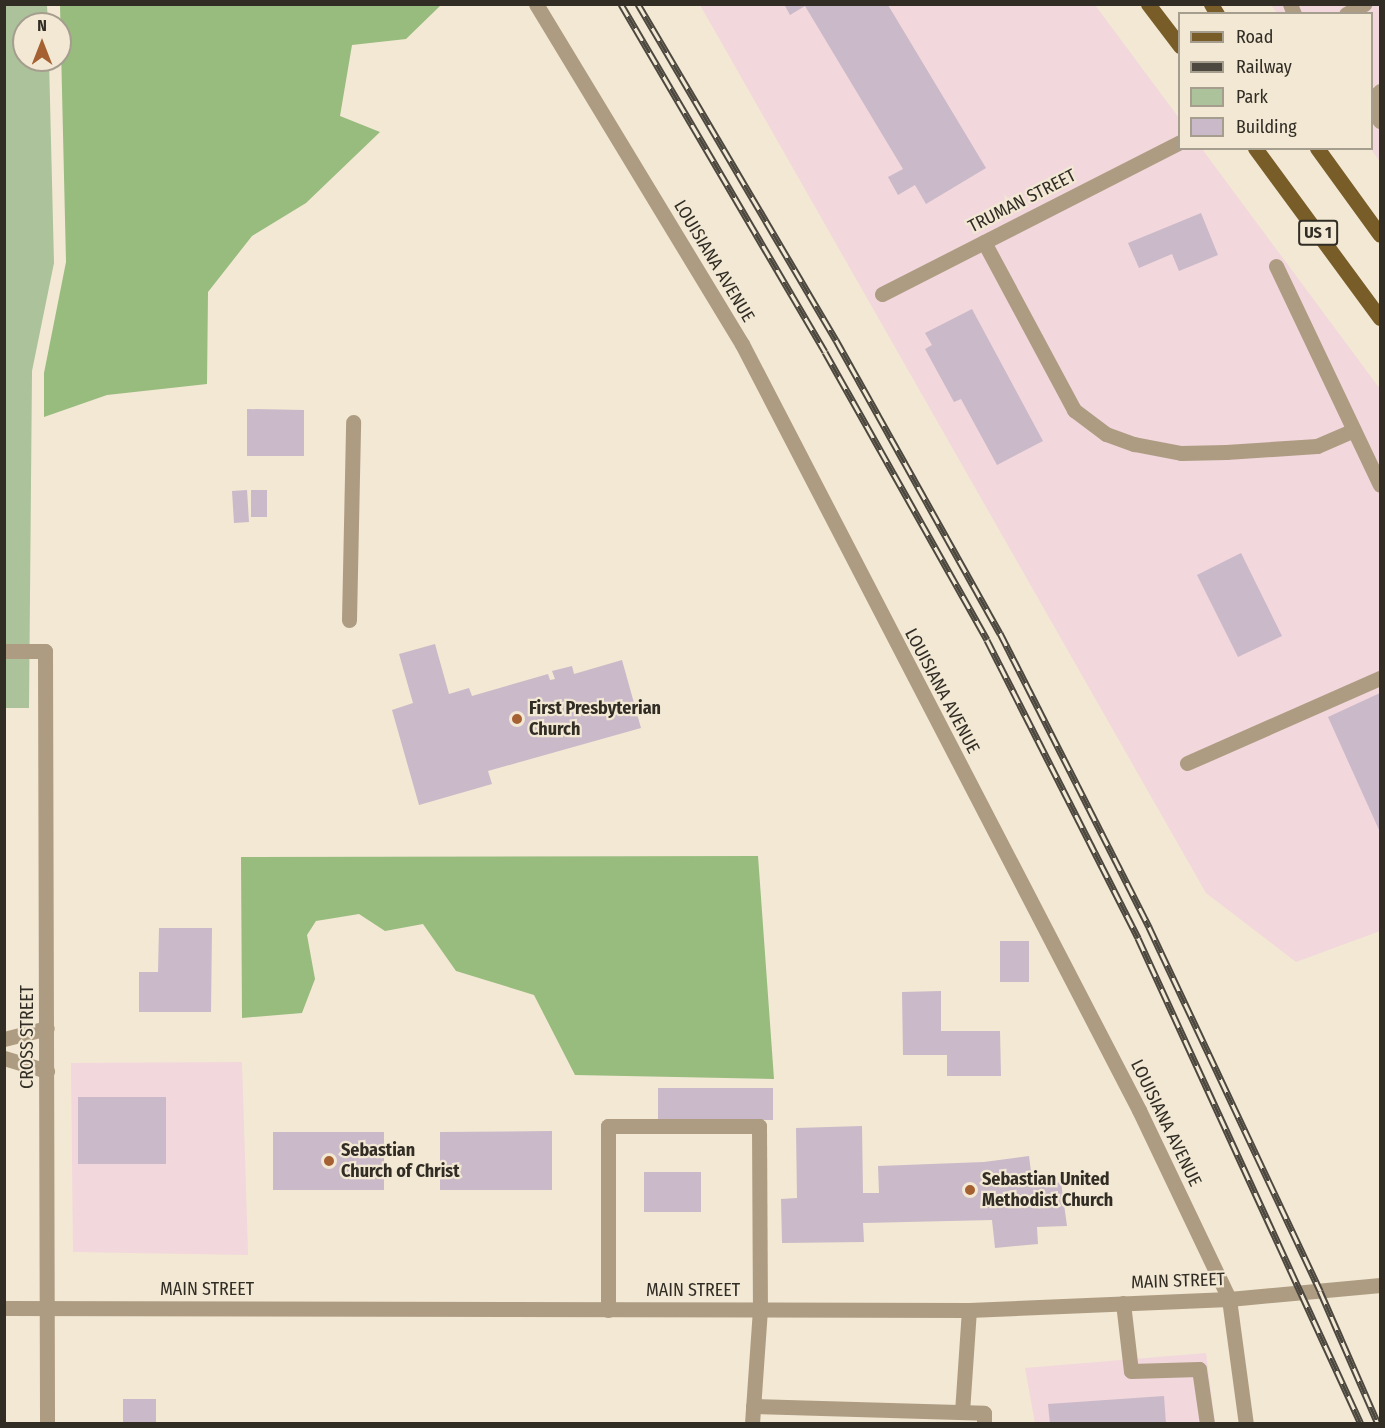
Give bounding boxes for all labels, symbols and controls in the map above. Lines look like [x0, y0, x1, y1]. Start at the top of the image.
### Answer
north arrow [12, 12, 72, 72]
legend [1178, 12, 1373, 150]
text: N [37, 16, 47, 35]
text: Road [1236, 26, 1273, 48]
text: Railway [1236, 56, 1292, 78]
text: Park [1236, 86, 1268, 108]
text: Building [1236, 116, 1297, 138]
street label: TRUMAN STREET [965, 165, 1079, 237]
street label: LOUISIANA AVENUE [669, 196, 759, 326]
road number: US 1 [1297, 220, 1339, 246]
street label: LOUISIANA AVENUE [900, 625, 984, 757]
place label: First Presbyterian Church [529, 698, 661, 740]
marker: First Presbyterian Church [510, 712, 524, 726]
street label: CROSS STREET [16, 985, 38, 1089]
street label: LOUISIANA AVENUE [1126, 1056, 1206, 1190]
place label: Sebastian Church of Christ [341, 1140, 460, 1182]
marker: Sebastian Church of Christ [322, 1154, 336, 1168]
place label: Sebastian United Methodist Church [982, 1169, 1113, 1212]
marker: Sebastian United Methodist Church [963, 1183, 977, 1197]
street label: MAIN STREET [1131, 1269, 1225, 1293]
street label: MAIN STREET [160, 1278, 254, 1300]
street label: MAIN STREET [646, 1279, 740, 1301]

